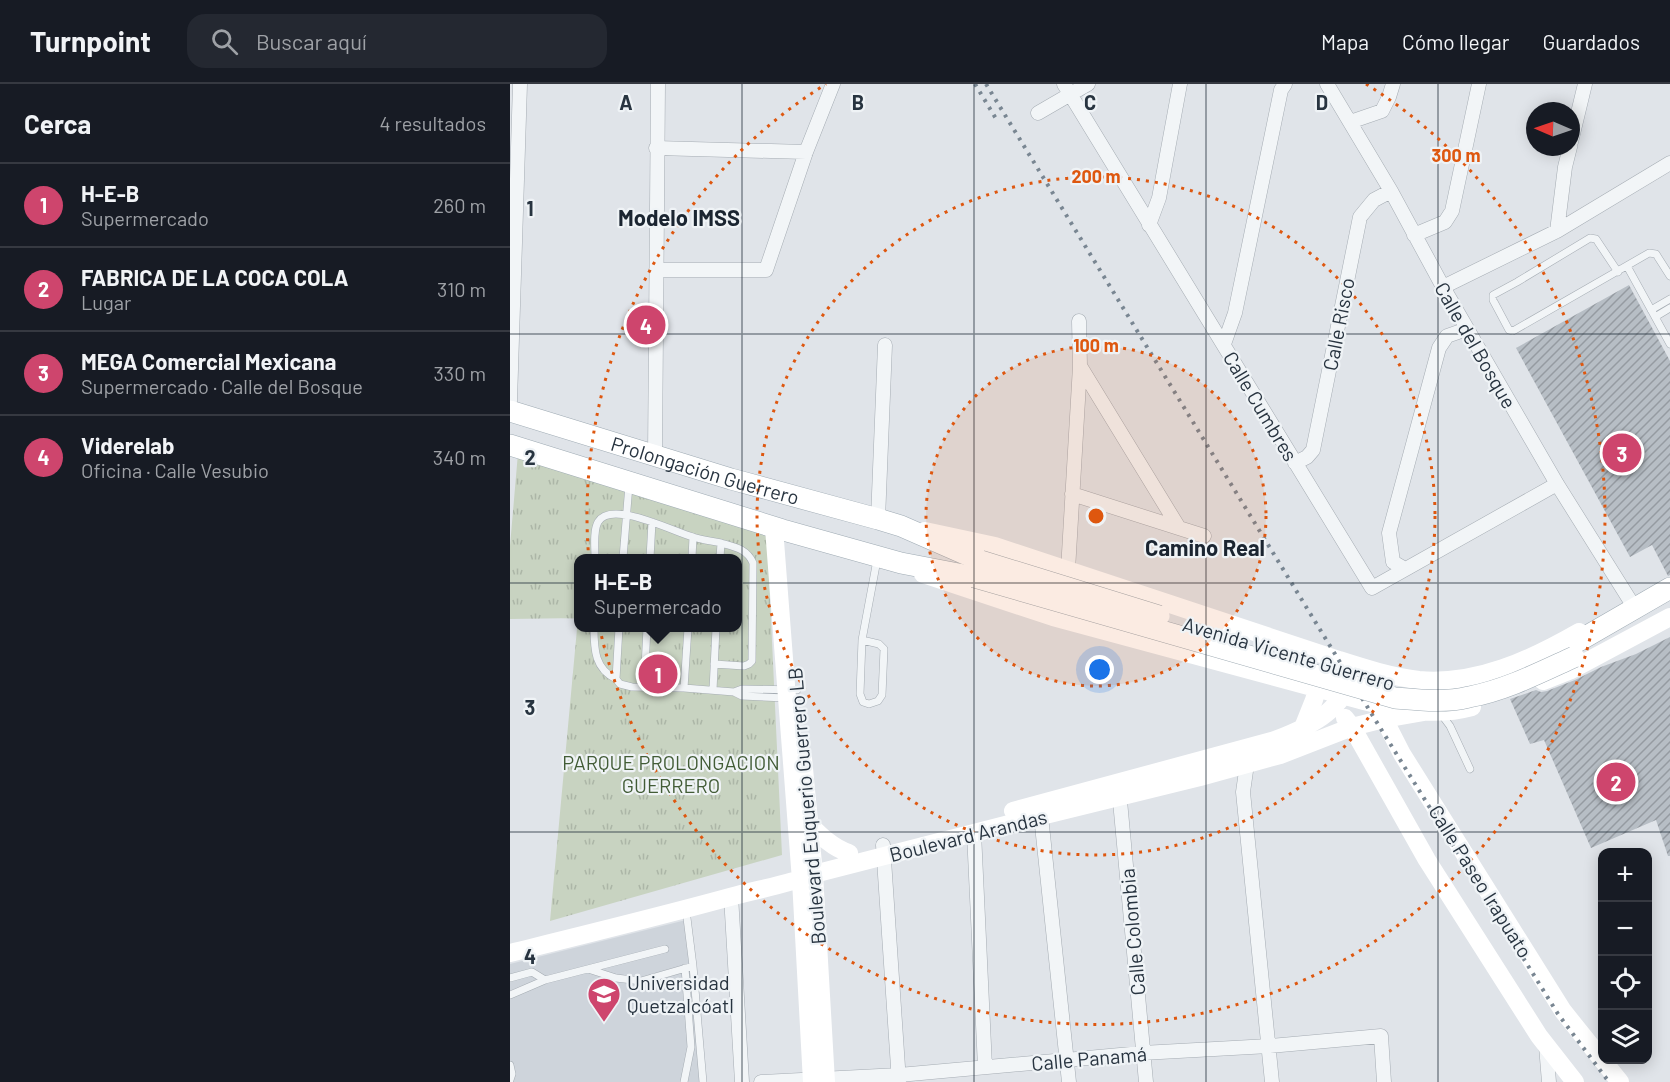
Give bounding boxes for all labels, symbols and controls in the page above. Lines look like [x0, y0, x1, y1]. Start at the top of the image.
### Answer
search box [187, 14, 607, 68]
text: Turnpoint [30, 24, 151, 58]
icon: search [208, 25, 241, 58]
text: Buscar aquí [256, 28, 367, 54]
text: Mapa [1321, 29, 1369, 54]
text: Cómo llegar [1402, 29, 1509, 54]
text: Guardados [1542, 29, 1640, 54]
text: A [619, 90, 633, 114]
text: B [852, 90, 864, 114]
text: C [1084, 90, 1096, 114]
text: D [1316, 90, 1328, 114]
north arrow [1526, 102, 1580, 156]
text: Cerca [24, 108, 91, 139]
text: 4 resultados [379, 111, 486, 135]
text: 300 m [1432, 144, 1480, 166]
text: 200 m [1071, 165, 1121, 187]
text: H-E-B [81, 180, 139, 206]
text: 1 [40, 193, 47, 217]
text: 260 m [433, 193, 486, 217]
text: 1 [526, 196, 534, 220]
district label: Modelo IMSS [618, 204, 740, 230]
text: Supermercado [81, 206, 209, 230]
text: FABRICA DE LA COCA COLA [81, 264, 348, 290]
street label: Calle Risco [1317, 275, 1359, 373]
text: 2 [38, 277, 49, 301]
text: 310 m [437, 277, 486, 301]
street label: Calle del Bosque [1430, 278, 1522, 412]
text: Lugar [81, 290, 131, 314]
pin: 4 [626, 302, 666, 348]
text: 100 m [1073, 334, 1119, 356]
street label: Calle Cumbres [1219, 347, 1303, 465]
text: MEGA Comercial Mexicana [81, 348, 336, 374]
text: 3 [38, 361, 49, 385]
text: 330 m [434, 361, 486, 385]
text: Supermercado · Calle del Bosque [81, 374, 363, 398]
pin: 3 [1602, 430, 1642, 476]
street label: Prolongación Guerrero [608, 431, 802, 509]
text: Viderelab [81, 432, 174, 458]
text: 4 [37, 445, 50, 469]
text: 340 m [433, 445, 486, 469]
text: 2 [524, 445, 536, 469]
text: Oficina · Calle Vesubio [81, 458, 269, 482]
centre of rings [1086, 506, 1106, 526]
district label: Camino Real [1145, 534, 1265, 560]
popup [574, 554, 742, 632]
text: H-E-B [594, 568, 652, 594]
text: Supermercado [594, 594, 722, 618]
street label: Avenida Vicente Guerrero [1180, 611, 1398, 695]
pin: 1 [638, 652, 678, 696]
your location [1085, 655, 1114, 684]
street label: Boulevard Euquerio Guerrero LB [782, 666, 830, 946]
text: 3 [525, 695, 535, 719]
park label: PARQUE PROLONGACION GUERRERO [562, 750, 780, 797]
pin: 2 [1596, 760, 1636, 804]
street label: Calle Paseo Irapuato [1424, 800, 1538, 962]
street label: Boulevard Arandas [887, 804, 1049, 866]
map controls [1598, 848, 1652, 1064]
button: + [1598, 848, 1652, 902]
street label: Calle Colombia [1114, 868, 1150, 996]
button: − [1598, 902, 1652, 956]
text: 4 [524, 944, 536, 968]
button: locate [1598, 956, 1652, 1010]
place label: Universidad Quetzalcóatl [627, 970, 734, 1017]
school or university icon: Universidad Quetzalcóatl [586, 976, 622, 1023]
button: layers [1598, 1010, 1652, 1064]
street label: Calle Panamá [1030, 1041, 1148, 1075]

